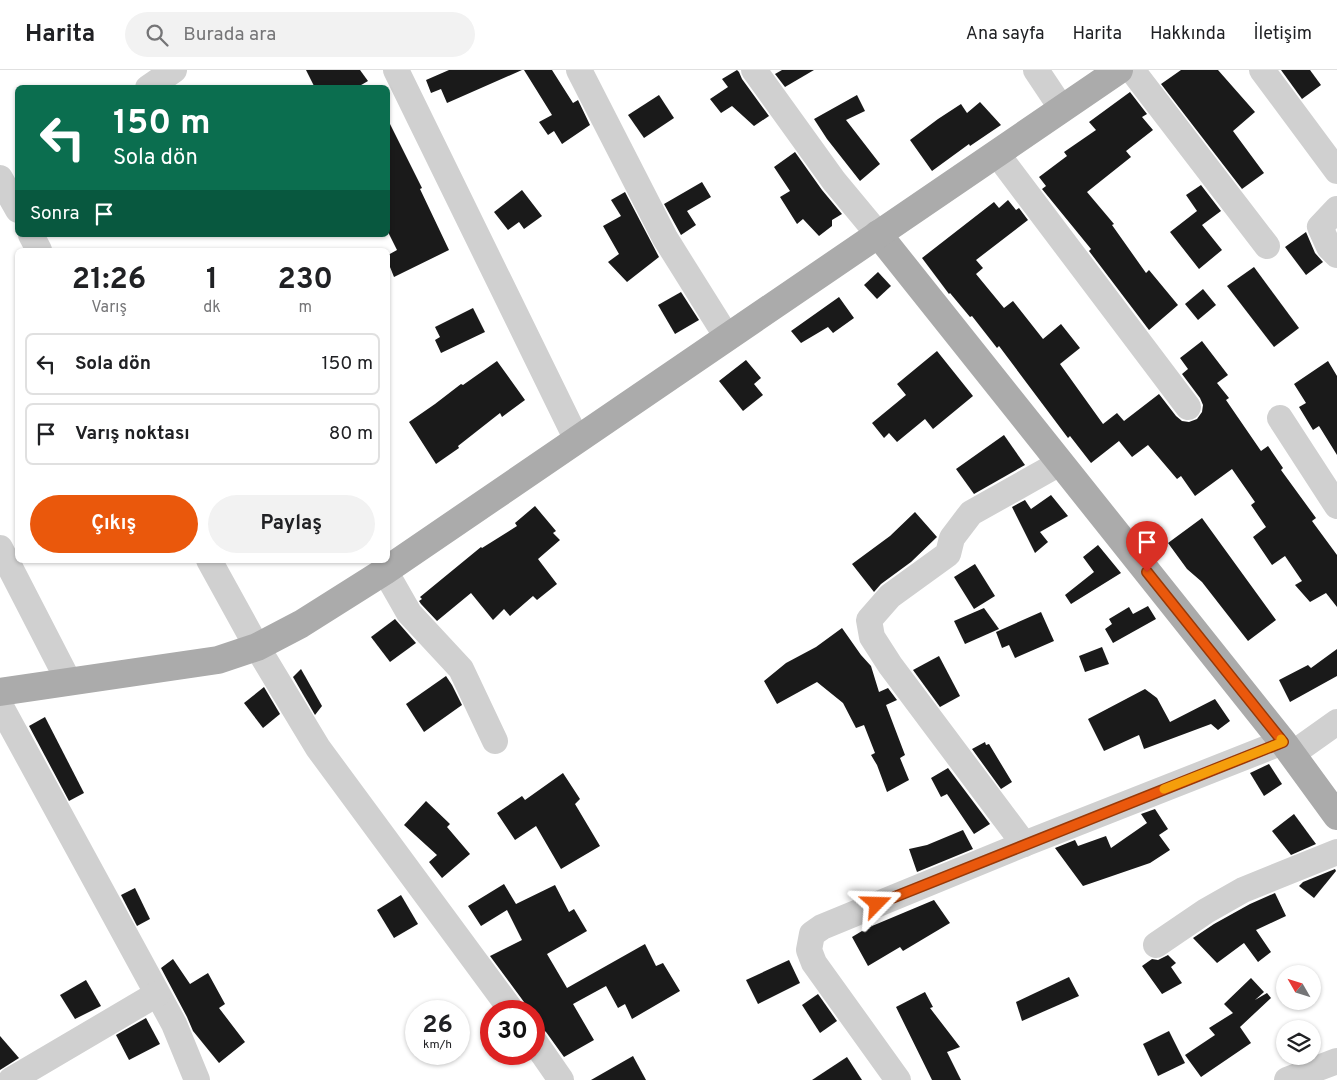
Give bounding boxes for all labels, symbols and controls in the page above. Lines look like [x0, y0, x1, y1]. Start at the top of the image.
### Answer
search box [125, 12, 475, 57]
text: Harita [25, 20, 95, 50]
icon: search [143, 21, 171, 49]
text: Burada ara [183, 23, 276, 47]
text: Ana sayfa [966, 23, 1045, 46]
text: Harita [1073, 23, 1122, 46]
text: Hakkında [1150, 23, 1225, 46]
text: İletişim [1253, 23, 1312, 46]
text: 150 m [113, 102, 211, 146]
icon: left [30, 105, 95, 170]
text: Sola dön [113, 145, 198, 172]
icon: arrive [90, 200, 118, 228]
text: Sonra [30, 202, 80, 226]
text: 21:26 [72, 262, 146, 299]
text: 1 [206, 262, 218, 299]
text: 230 [278, 262, 333, 299]
text: Varış [91, 298, 127, 318]
text: dk [203, 298, 221, 318]
text: m [299, 298, 312, 318]
icon: left [32, 350, 60, 378]
text: Sola dön [75, 352, 151, 376]
text: 150 m [321, 352, 373, 376]
icon: arrive [32, 420, 60, 448]
text: Varış noktası [75, 422, 190, 446]
text: 80 m [329, 422, 373, 446]
button: Çıkış [30, 495, 198, 553]
button: Paylaş [208, 495, 375, 553]
pin [1126, 521, 1168, 572]
icon: arrive [1133, 528, 1161, 556]
position arrow [850, 877, 902, 929]
north arrow [1276, 965, 1321, 1010]
map controls [1276, 965, 1321, 1065]
speed limit sign: 30 [480, 1000, 545, 1065]
text: 26 [422, 1010, 453, 1042]
button: layers [1276, 1020, 1321, 1065]
text: km/h [423, 1037, 452, 1053]

